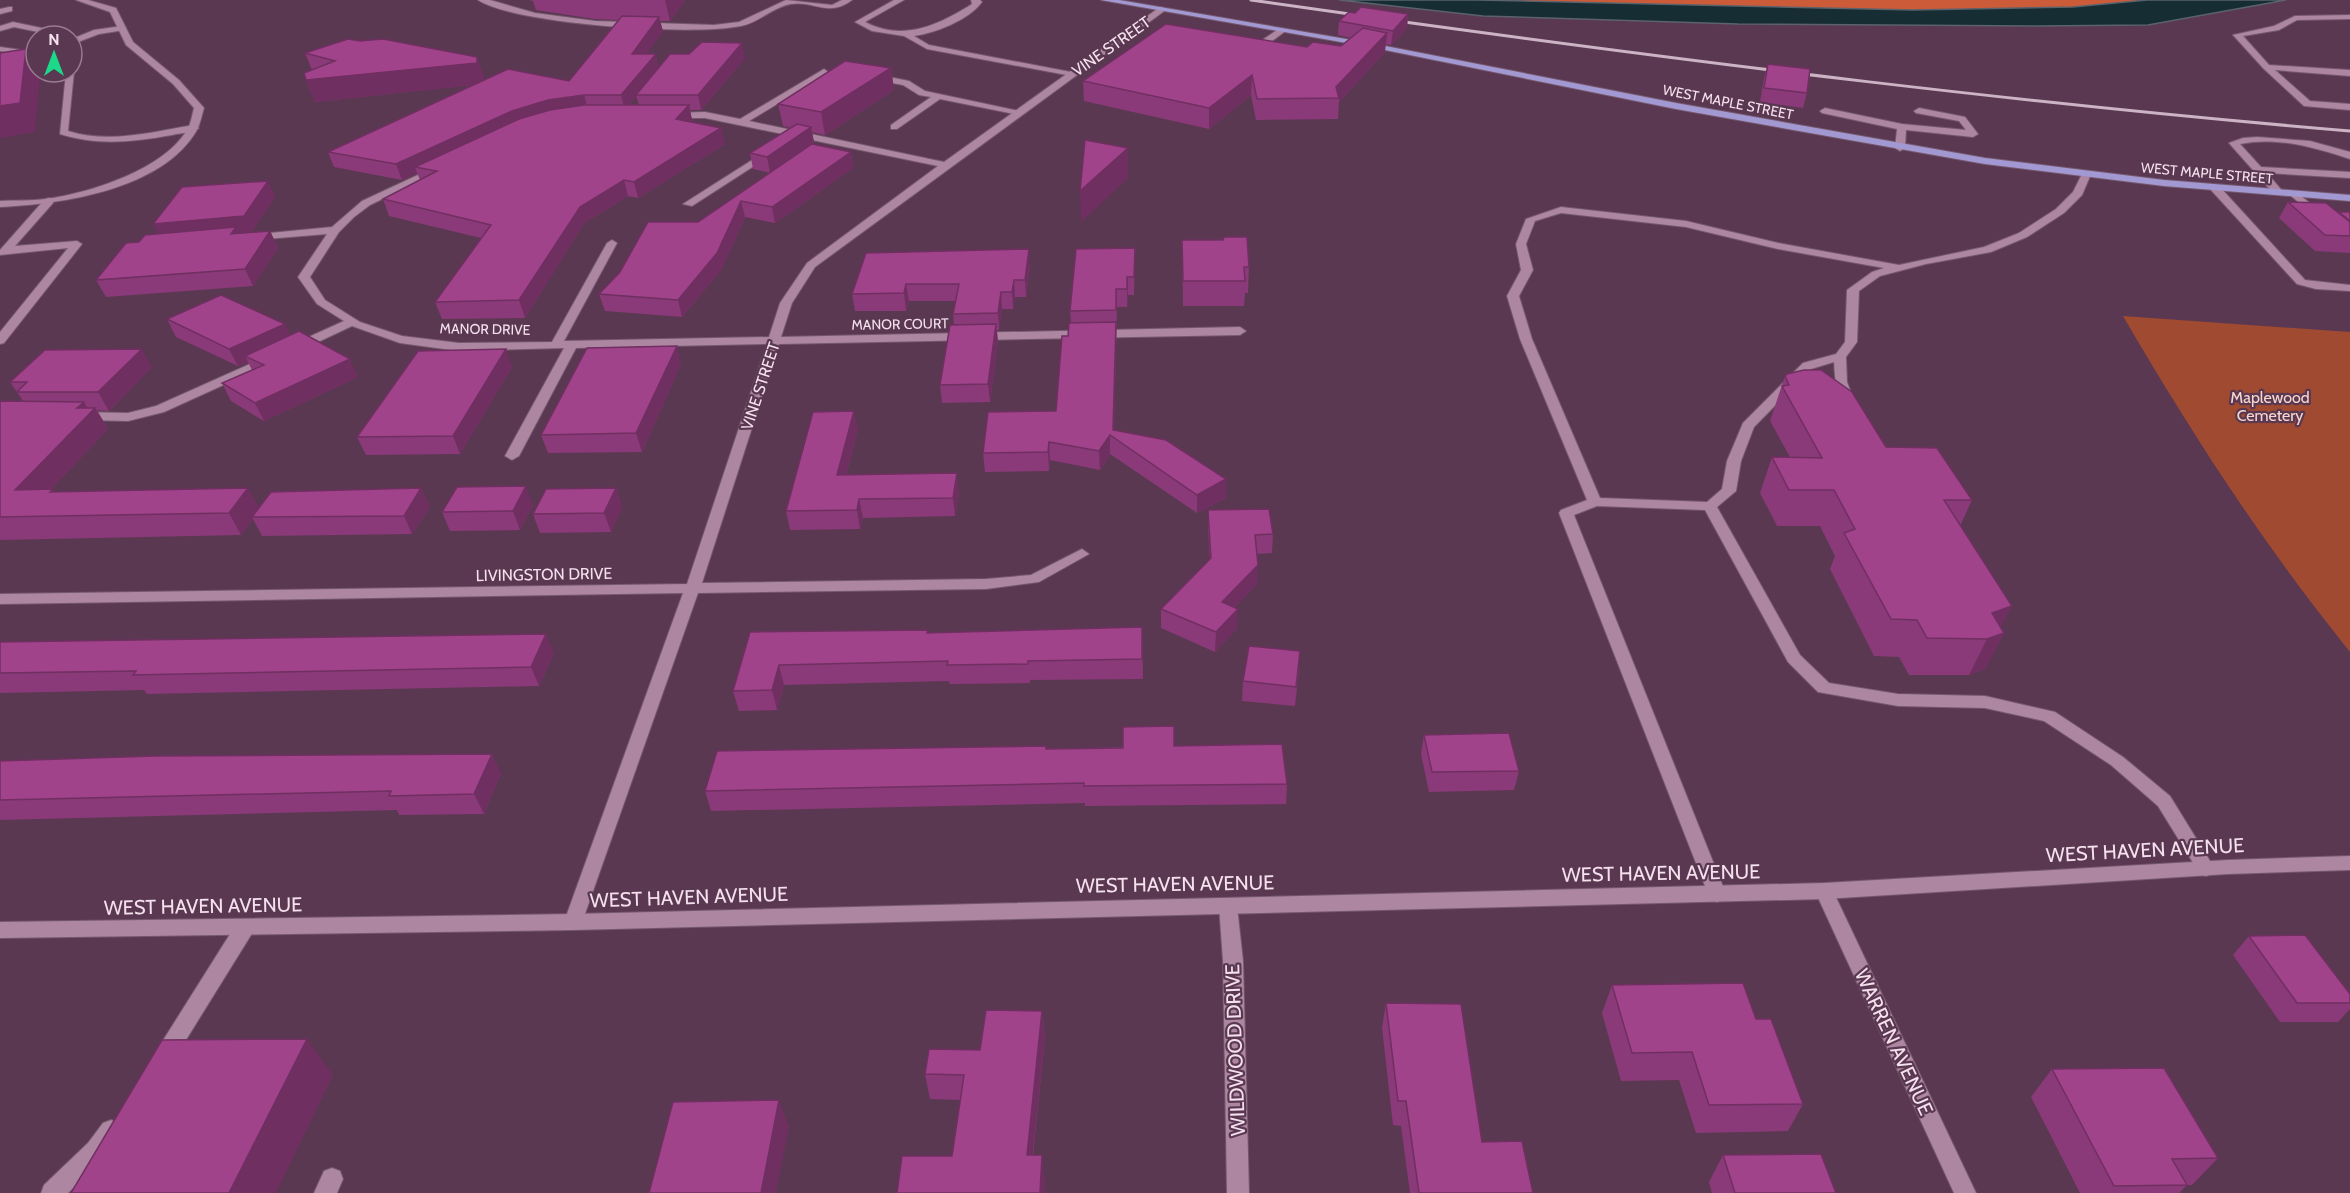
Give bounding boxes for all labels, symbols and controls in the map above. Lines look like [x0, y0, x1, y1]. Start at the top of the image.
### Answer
street label: VINE STREET [1068, 12, 1155, 80]
north arrow [24, 24, 84, 84]
text: N [48, 30, 60, 49]
street label: WEST MAPLE STREET [1661, 80, 1795, 124]
street label: WEST MAPLE STREET [2140, 158, 2274, 188]
street label: MANOR COURT [851, 314, 949, 334]
street label: MANOR DRIVE [439, 319, 531, 339]
street label: VINE STREET [737, 339, 784, 433]
park label: Maplewood Cemetery [2230, 388, 2310, 425]
street label: LIVINGSTON DRIVE [476, 564, 613, 585]
street label: WEST HAVEN AVENUE [2045, 833, 2245, 867]
street label: WEST HAVEN AVENUE [1562, 859, 1760, 887]
street label: WEST HAVEN AVENUE [1076, 870, 1274, 898]
street label: WEST HAVEN AVENUE [589, 882, 789, 912]
street label: WEST HAVEN AVENUE [104, 892, 302, 920]
street label: WILDWOOD DRIVE [1220, 964, 1250, 1136]
street label: WARREN AVENUE [1850, 965, 1938, 1119]

